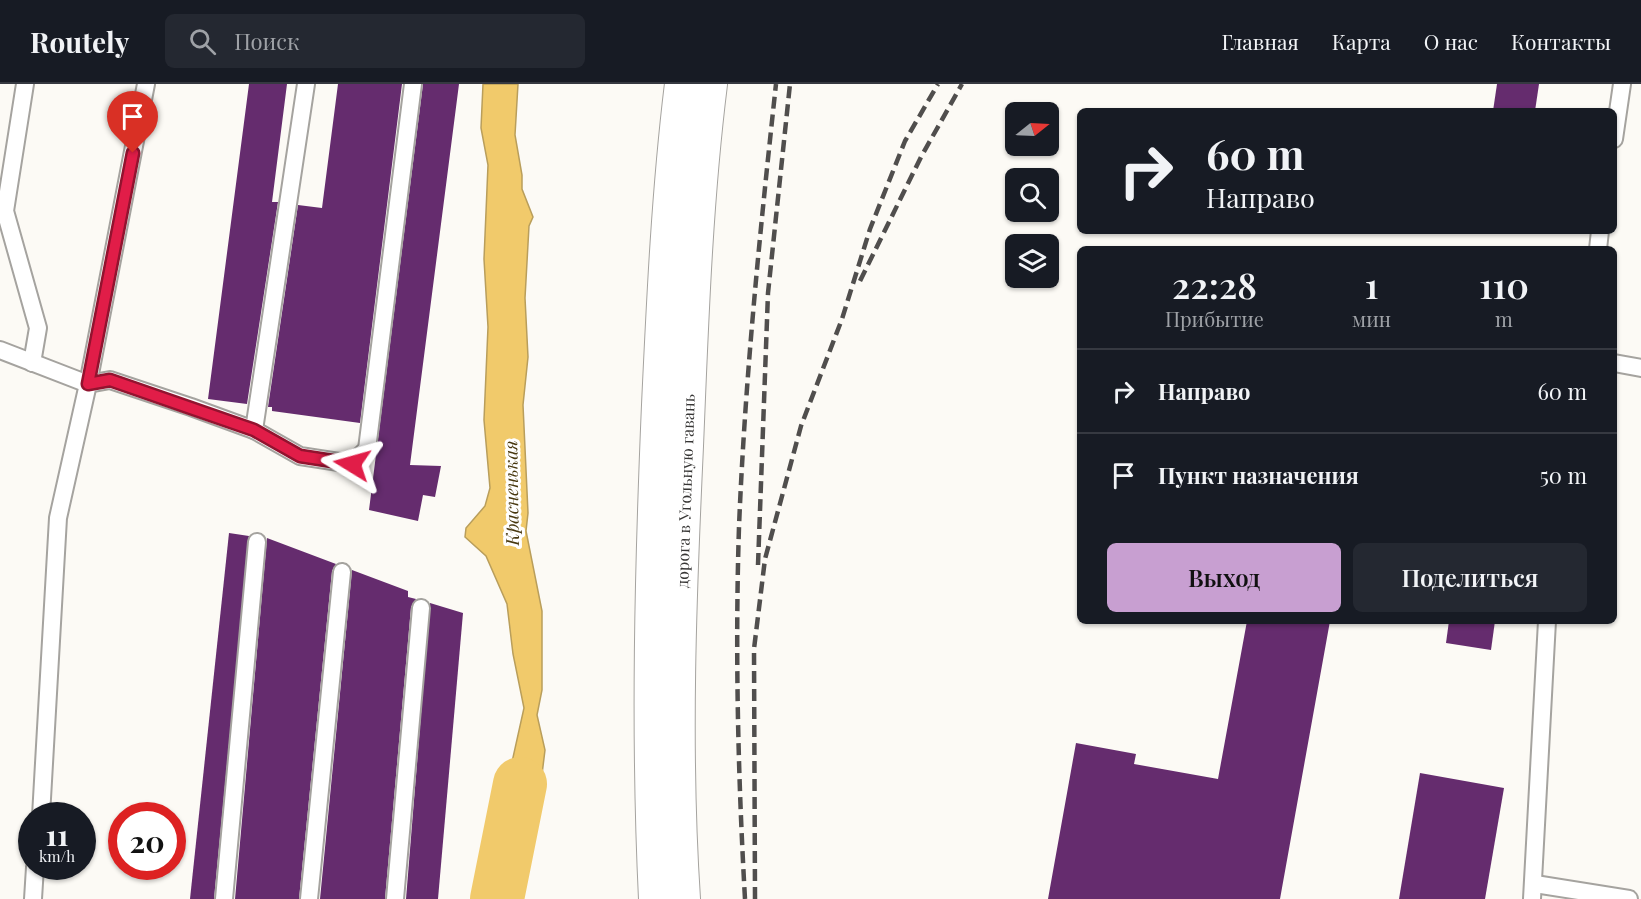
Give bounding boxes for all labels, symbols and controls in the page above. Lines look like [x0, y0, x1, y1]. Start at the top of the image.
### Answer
search box [165, 14, 585, 68]
text: Routely [30, 23, 129, 60]
icon: search [186, 25, 219, 58]
text: Поиск [234, 26, 300, 56]
text: Главная [1221, 27, 1299, 55]
text: Карта [1332, 27, 1391, 55]
text: О нас [1424, 27, 1478, 55]
text: Контакты [1511, 27, 1611, 55]
pin [107, 91, 158, 153]
icon: arrive [116, 100, 149, 133]
north arrow [1005, 102, 1059, 156]
map controls [1005, 102, 1059, 288]
text: 60 m [1206, 125, 1304, 181]
icon: right [1107, 132, 1185, 210]
button: search [1005, 168, 1059, 222]
text: Направо [1206, 179, 1315, 215]
button: layers [1005, 234, 1059, 288]
text: 22:28 [1172, 260, 1257, 308]
text: 1 [1365, 260, 1378, 308]
text: 110 [1479, 260, 1529, 308]
text: Прибытие [1165, 305, 1264, 332]
text: мин [1352, 305, 1391, 332]
text: m [1495, 305, 1513, 332]
icon: right [1107, 375, 1140, 408]
text: Направо [1158, 376, 1251, 406]
text: 60 m [1537, 376, 1587, 406]
street label: дорога в Угольную гавань [671, 394, 699, 588]
position arrow [320, 432, 384, 496]
water label: Красненькая [498, 440, 524, 547]
icon: arrive [1107, 459, 1140, 492]
text: Пункт назначения [1158, 460, 1359, 490]
text: 50 m [1540, 460, 1587, 490]
button: Выход [1107, 543, 1341, 612]
button: Поделиться [1353, 543, 1587, 612]
speed limit sign: 20 [108, 802, 186, 880]
text: 11 [46, 814, 68, 854]
text: km/h [39, 846, 75, 866]

